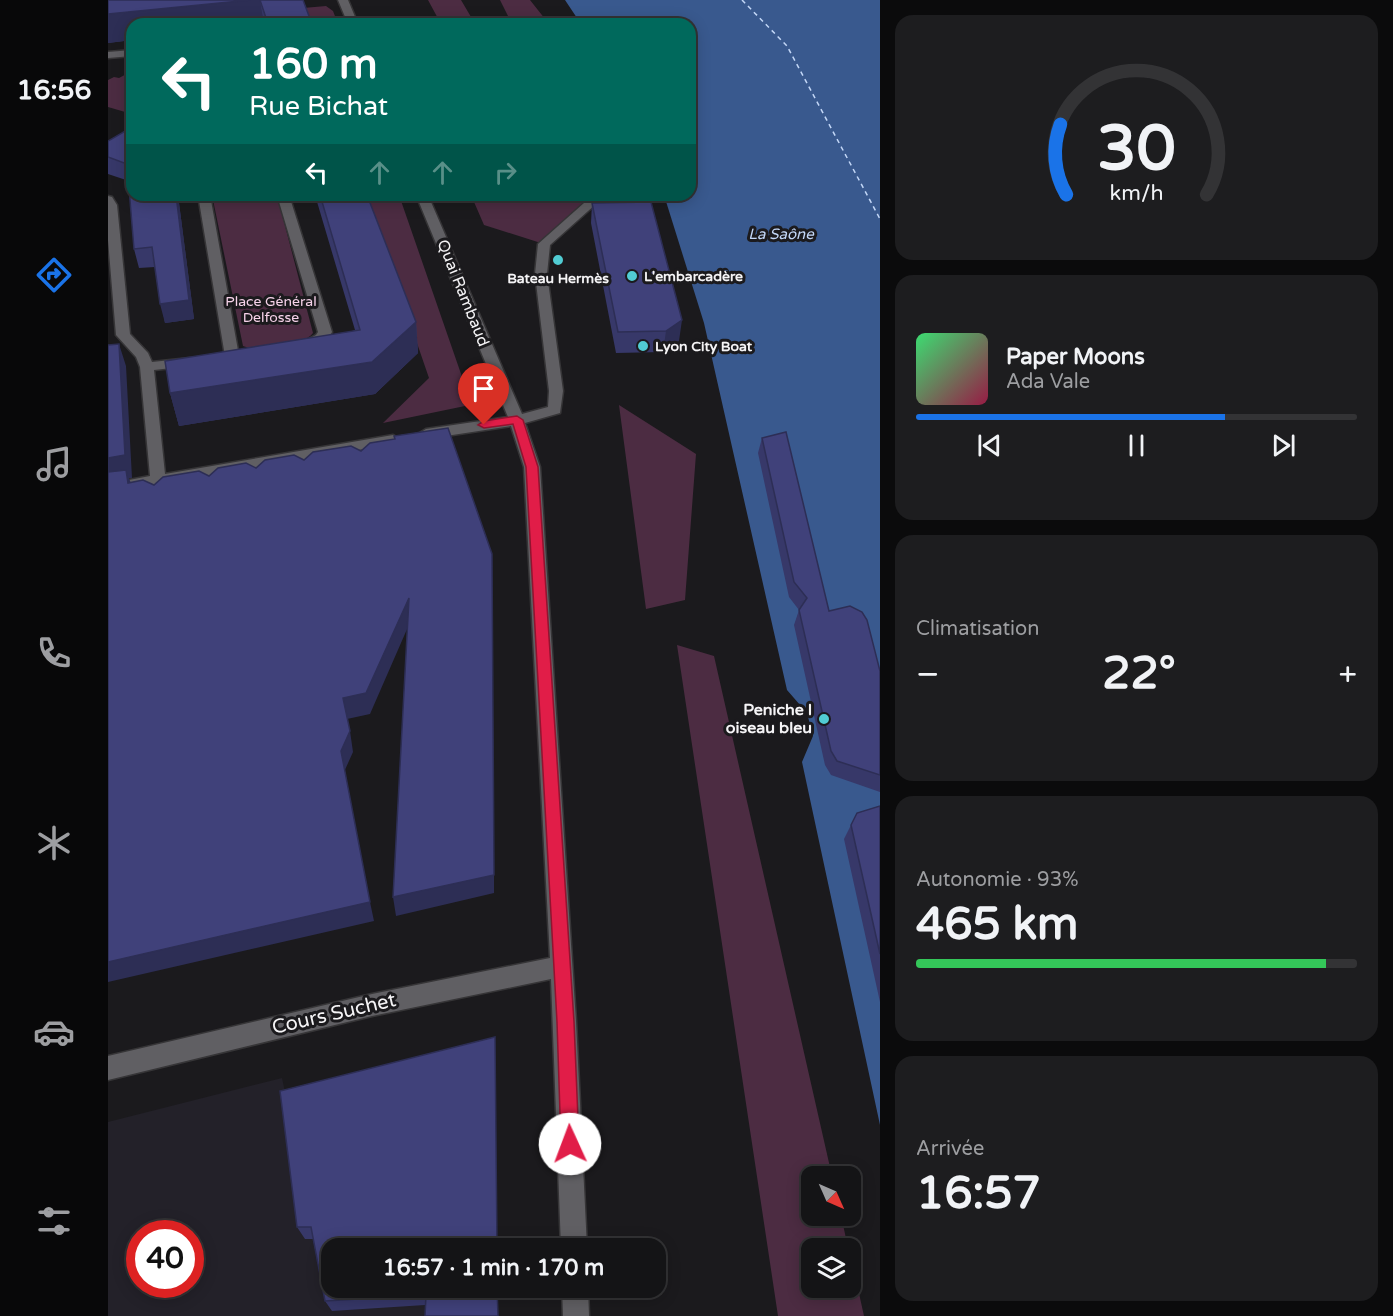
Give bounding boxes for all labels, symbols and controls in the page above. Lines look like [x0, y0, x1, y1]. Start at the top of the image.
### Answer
text: 160 m [249, 39, 378, 90]
icon: left [150, 42, 228, 120]
text: 16:56 [17, 74, 91, 107]
text: Rue Bichat [249, 90, 388, 123]
text: 30 [1097, 112, 1176, 187]
icon: left [300, 156, 333, 189]
icon: ahead [363, 156, 396, 189]
icon: ahead [426, 156, 459, 189]
icon: right [489, 156, 522, 189]
text: km/h [1110, 180, 1163, 206]
water label: La Saône [748, 225, 815, 243]
street label: Quai Rambaud [432, 237, 494, 349]
marker: Bateau Hermès [551, 253, 565, 267]
icon: directions [33, 254, 75, 296]
place label: L'embarcadère [644, 268, 743, 285]
marker: L'embarcadère [625, 269, 639, 283]
place label: Bateau Hermès [507, 270, 609, 287]
park label: Place Général Delfosse [225, 293, 317, 326]
place label: Lyon City Boat [655, 338, 753, 355]
marker: Lyon City Boat [636, 339, 650, 353]
text: Paper Moons [1006, 344, 1145, 370]
pin [458, 363, 509, 425]
text: Ada Vale [1006, 370, 1090, 394]
icon: arrive [467, 372, 500, 405]
icon: previous [973, 429, 1006, 462]
icon: pause [1120, 429, 1153, 462]
icon: next [1267, 429, 1300, 462]
icon: music [33, 443, 75, 485]
text: Climatisation [916, 617, 1039, 641]
icon: phone [33, 632, 75, 674]
text: 22° [1102, 647, 1176, 701]
text: − [916, 655, 940, 694]
text: + [1338, 655, 1357, 694]
place label: Peniche l oiseau bleu [726, 700, 812, 738]
marker: Peniche l oiseau bleu [817, 712, 831, 726]
icon: climate [33, 822, 75, 864]
text: Autonomie · 93% [916, 868, 1078, 892]
text: 465 km [916, 898, 1078, 952]
street label: Cours Suchet [270, 988, 399, 1040]
icon: car [33, 1011, 75, 1053]
position arrow [538, 1112, 602, 1176]
text: Arrivée [916, 1137, 984, 1161]
north arrow [801, 1166, 861, 1226]
map controls [801, 1166, 861, 1298]
text: 16:57 [916, 1167, 1041, 1221]
icon: filters [33, 1200, 75, 1242]
speed limit sign: 40 [126, 1220, 204, 1298]
button: layers [801, 1238, 861, 1298]
text: 16:57 · 1 min · 170 m [383, 1255, 604, 1281]

